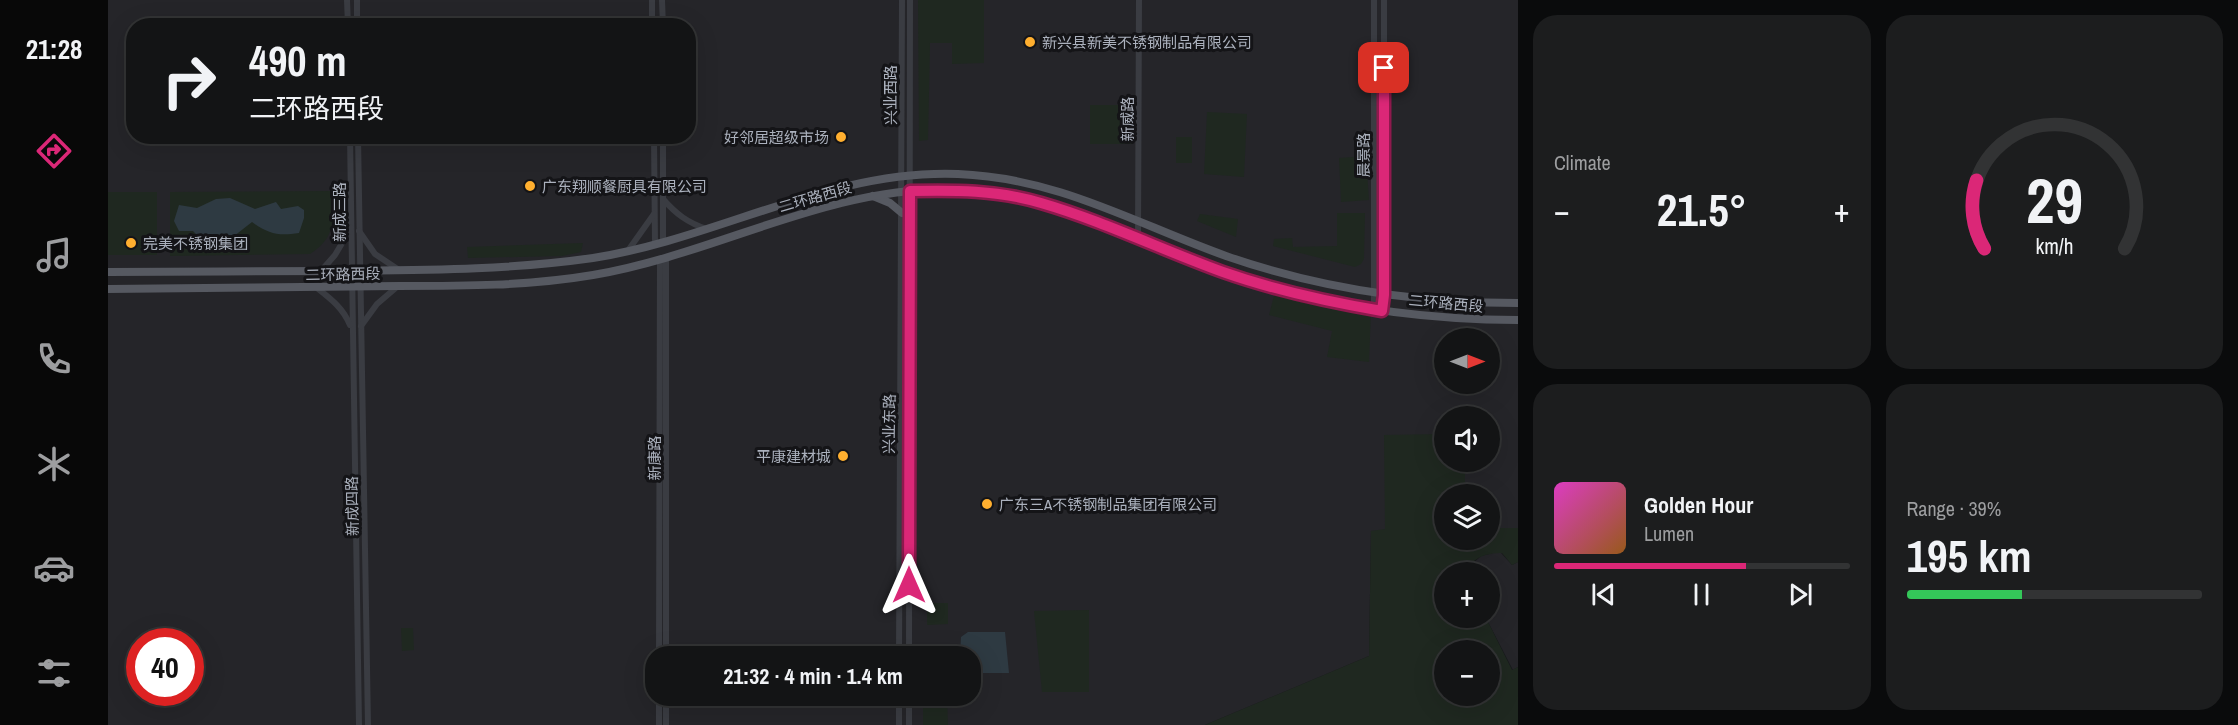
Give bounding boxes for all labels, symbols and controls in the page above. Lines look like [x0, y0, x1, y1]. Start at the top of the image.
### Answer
text: 21:28 [26, 31, 82, 67]
place label: 新兴县新美不锈钢制品有限公司 [1042, 32, 1252, 53]
text: 490 m [249, 33, 347, 89]
marker: 新兴县新美不锈钢制品有限公司 [1023, 35, 1037, 49]
icon: right [150, 42, 228, 120]
pin [1358, 42, 1409, 93]
icon: arrive [1367, 51, 1400, 84]
street label: 兴业西路 [880, 65, 901, 125]
text: 二环路西段 [249, 90, 384, 126]
street label: 新威路 [1117, 96, 1138, 142]
place label: 好邻居超级市场 [724, 127, 829, 148]
icon: directions [33, 130, 75, 172]
marker: 好邻居超级市场 [834, 130, 848, 144]
street label: 晨景路 [1353, 132, 1374, 178]
text: Climate [1554, 149, 1611, 176]
text: 29 [2026, 158, 2083, 242]
place label: 广东翔顺餐厨具有限公司 [542, 176, 707, 197]
street label: 二环路西段 [776, 177, 854, 217]
marker: 广东翔顺餐厨具有限公司 [523, 179, 537, 193]
text: 21.5° [1657, 179, 1747, 240]
street label: 新成三路 [329, 182, 350, 242]
text: − [1554, 188, 1570, 232]
text: + [1834, 188, 1849, 232]
text: km/h [2035, 232, 2073, 261]
place label: 完美不锈钢集团 [143, 233, 248, 254]
icon: music [33, 234, 75, 276]
marker: 完美不锈钢集团 [124, 236, 138, 250]
street label: 二环路西段 [305, 263, 381, 285]
street label: 二环路西段 [1408, 289, 1484, 317]
north arrow [1434, 328, 1500, 394]
map controls [1434, 328, 1500, 706]
icon: phone [33, 338, 75, 380]
street label: 兴业东路 [878, 394, 900, 454]
button: sound [1434, 406, 1500, 472]
street label: 新康路 [644, 435, 665, 481]
icon: climate [33, 443, 75, 485]
place label: 平康建材城 [756, 446, 831, 467]
marker: 平康建材城 [836, 449, 850, 463]
street label: 新成四路 [341, 476, 363, 536]
button: layers [1434, 484, 1500, 550]
text: Golden Hour [1644, 490, 1753, 520]
place label: 广东三A不锈钢制品集团有限公司 [999, 494, 1217, 515]
text: Range · 39% [1907, 495, 2001, 522]
marker: 广东三A不锈钢制品集团有限公司 [980, 497, 994, 511]
text: Lumen [1644, 520, 1694, 547]
text: 195 km [1907, 525, 2032, 586]
icon: car [33, 547, 75, 589]
position arrow [877, 553, 941, 617]
button: + [1434, 562, 1500, 628]
icon: previous [1587, 578, 1620, 611]
icon: pause [1685, 578, 1718, 611]
icon: next [1784, 578, 1817, 611]
speed limit sign: 40 [126, 628, 204, 706]
button: − [1434, 640, 1500, 706]
icon: filters [33, 652, 75, 694]
text: 21:32 · 4 min · 1.4 km [723, 661, 903, 691]

